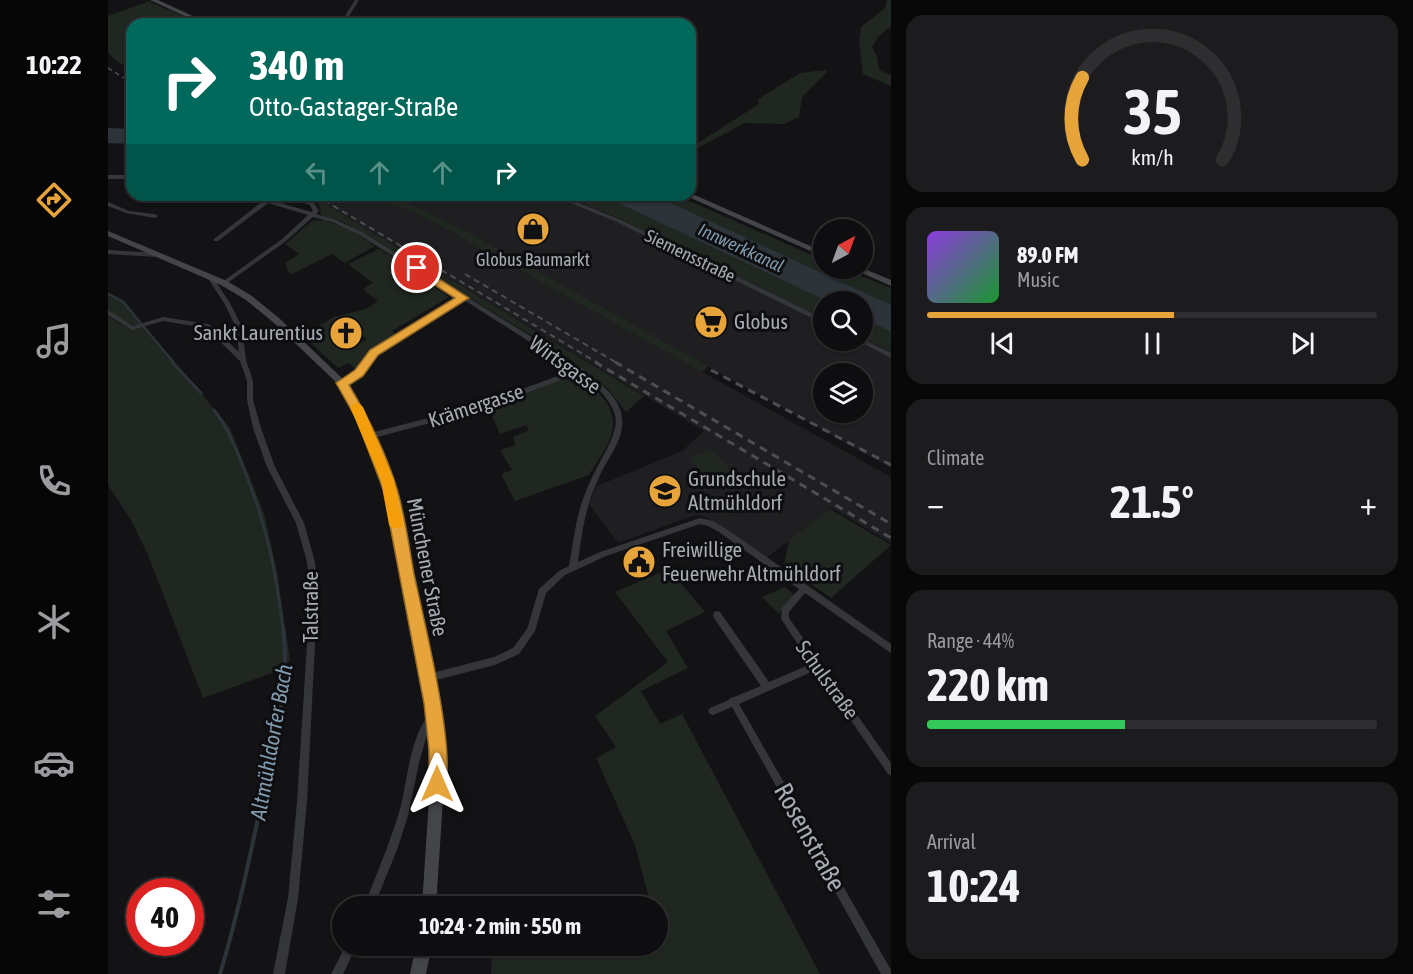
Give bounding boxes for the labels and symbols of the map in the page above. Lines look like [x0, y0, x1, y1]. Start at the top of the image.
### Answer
shop icon: Globus Baumarkt [515, 211, 551, 247]
water label: Innwerkkanal [695, 219, 787, 276]
north arrow [813, 219, 873, 279]
street label: Siemensstraße [642, 225, 739, 286]
pin [391, 242, 442, 293]
place label: Globus Baumarkt [476, 249, 590, 270]
supermarket icon: Globus [693, 304, 729, 340]
place label: Globus [734, 309, 788, 333]
church icon: Sankt Laurentius [328, 315, 364, 351]
place label: Sankt Laurentius [194, 320, 323, 344]
street label: Wirtsgasse [525, 330, 606, 398]
street label: Krämergasse [425, 378, 526, 432]
place label: Grundschule Altmühldorf [688, 466, 786, 514]
school or university icon: Grundschule Altmühldorf [647, 473, 683, 509]
street label: Münchener Straße [403, 496, 453, 638]
place label: Freiwillige Feuerwehr Altmühldorf [662, 537, 841, 585]
public building icon: Freiwillige Feuerwehr Altmühldorf [621, 544, 657, 580]
street label: Talstraße [298, 571, 322, 643]
street label: Schulstraße [791, 636, 864, 723]
water label: Altmühldorfer Bach [244, 662, 298, 823]
position arrow [405, 752, 469, 816]
street label: Rosenstraße [768, 778, 852, 896]
speed limit sign: 40 [126, 878, 204, 956]

